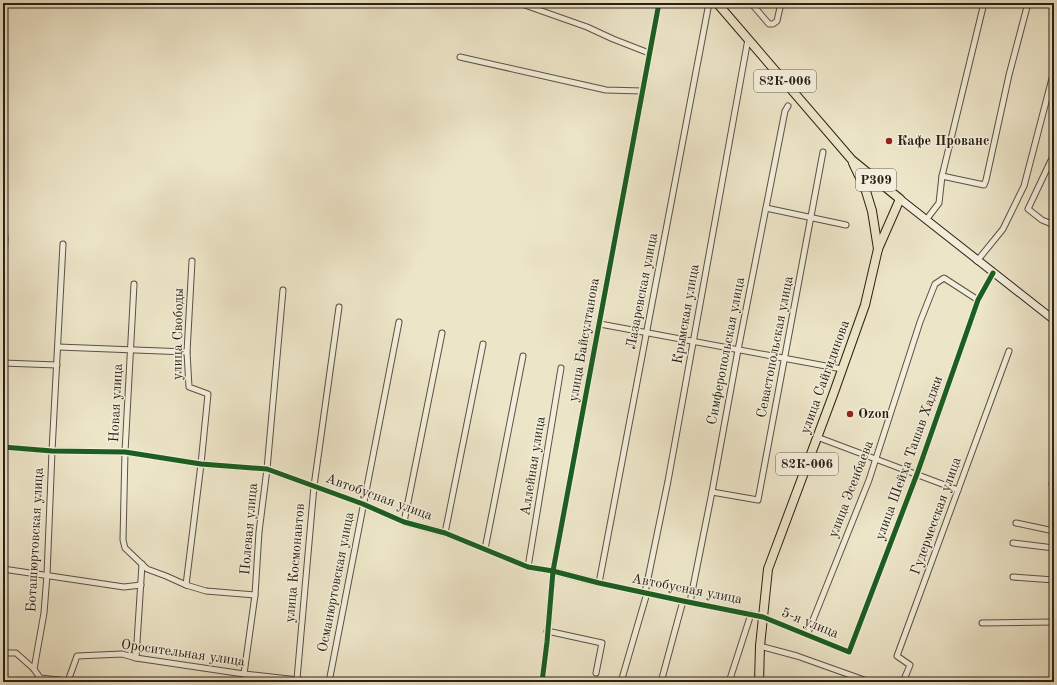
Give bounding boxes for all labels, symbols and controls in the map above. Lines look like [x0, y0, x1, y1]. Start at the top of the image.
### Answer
road number: 82К-006 [754, 70, 816, 92]
place label: Кафе Прованс [897, 134, 990, 149]
marker: Кафе Прованс [884, 136, 894, 146]
road number: Р309 [856, 169, 896, 191]
street label: Лазаревская улица [624, 232, 660, 350]
street label: Крымская улица [670, 263, 702, 365]
street label: Севастопольская улица [754, 275, 796, 419]
street label: Симферопольская улица [705, 276, 748, 426]
street label: улица Байсултанова [566, 277, 602, 403]
street label: улица Свободы [170, 288, 186, 380]
street label: улица Сайгидинова [798, 318, 852, 436]
street label: Новая улица [107, 363, 125, 443]
street label: улица Шейха Ташав Хаджи [873, 374, 945, 542]
place label: Ozon [858, 407, 889, 421]
marker: Ozon [845, 409, 855, 419]
street label: Аллейная улица [518, 415, 548, 517]
street label: улица Эсенбаева [826, 438, 876, 540]
road number: 82К-006 [776, 453, 838, 475]
street label: Гудермесская улица [908, 455, 964, 577]
street label: Боташюртовская улица [24, 467, 46, 613]
street label: Автобусная улица [324, 471, 434, 523]
street label: Полевая улица [238, 482, 260, 575]
street label: улица Космонавтов [283, 503, 307, 623]
street label: Османюртовская улица [316, 511, 356, 653]
street label: Автобусная улица [631, 571, 744, 607]
street label: 5-я улица [779, 605, 841, 641]
street label: Оросительная улица [120, 637, 246, 669]

